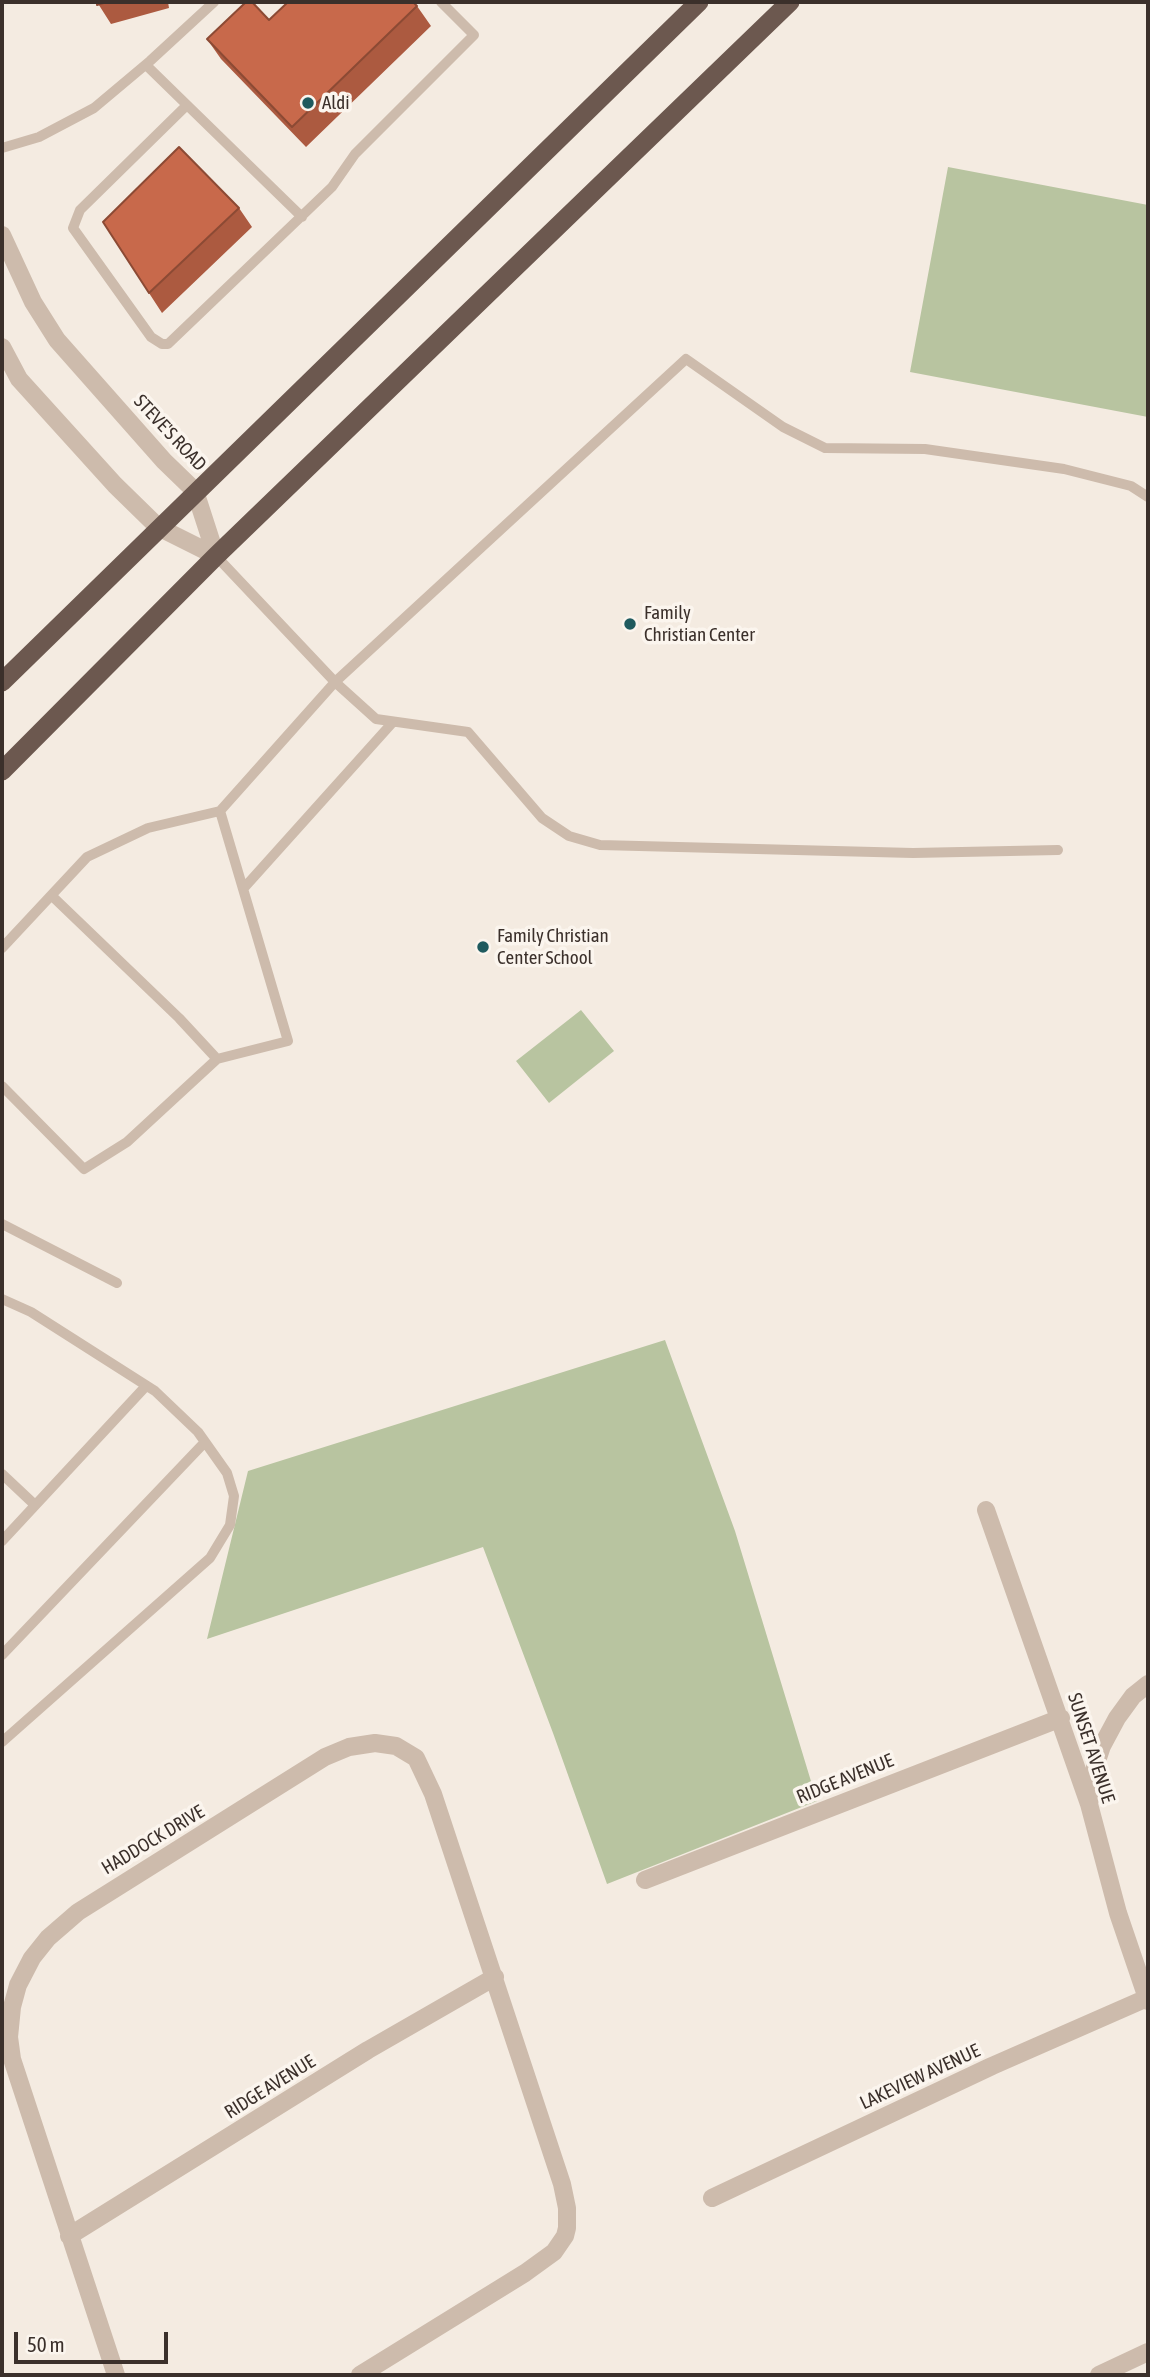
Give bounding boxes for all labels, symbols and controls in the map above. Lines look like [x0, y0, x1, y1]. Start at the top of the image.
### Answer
place label: Aldi [322, 92, 350, 114]
marker: Aldi [300, 95, 316, 111]
street label: STEVE'S ROAD [129, 390, 211, 476]
place label: Family Christian Center [644, 602, 755, 646]
marker: Family Christian Center [622, 616, 638, 632]
place label: Family Christian Center School [497, 925, 609, 969]
marker: Family Christian Center School [475, 939, 491, 955]
street label: SUNSET AVENUE [1063, 1690, 1119, 1806]
street label: RIDGE AVENUE [793, 1749, 897, 1809]
street label: HADDOCK DRIVE [98, 1800, 208, 1880]
street label: LAKEVIEW AVENUE [856, 2039, 984, 2115]
street label: RIDGE AVENUE [220, 2050, 320, 2124]
scale bar [18, 2318, 172, 2362]
text: 50 m [27, 2332, 65, 2356]

